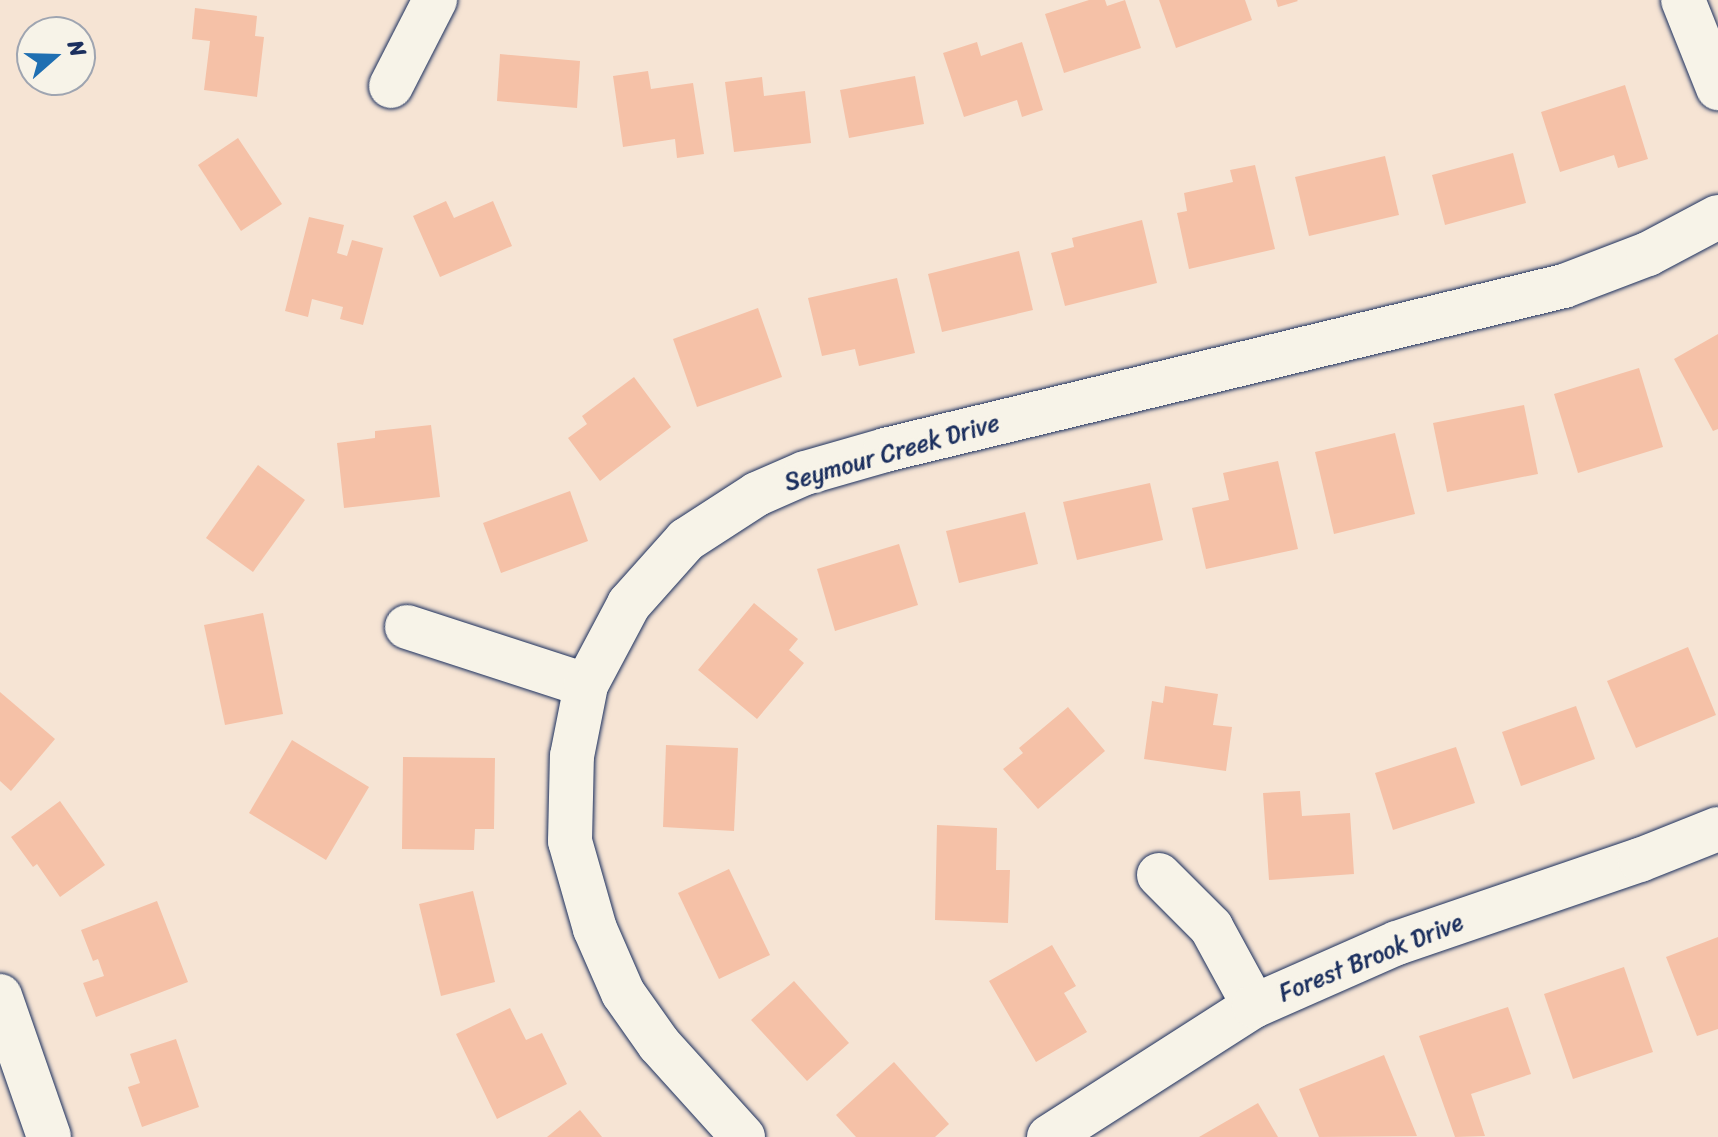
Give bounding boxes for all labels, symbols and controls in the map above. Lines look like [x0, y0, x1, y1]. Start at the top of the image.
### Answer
north arrow [16, 16, 96, 96]
text: N [56, 34, 98, 62]
street label: Seymour Creek Drive [781, 409, 1003, 497]
street label: Forest Brook Drive [1274, 908, 1468, 1008]

